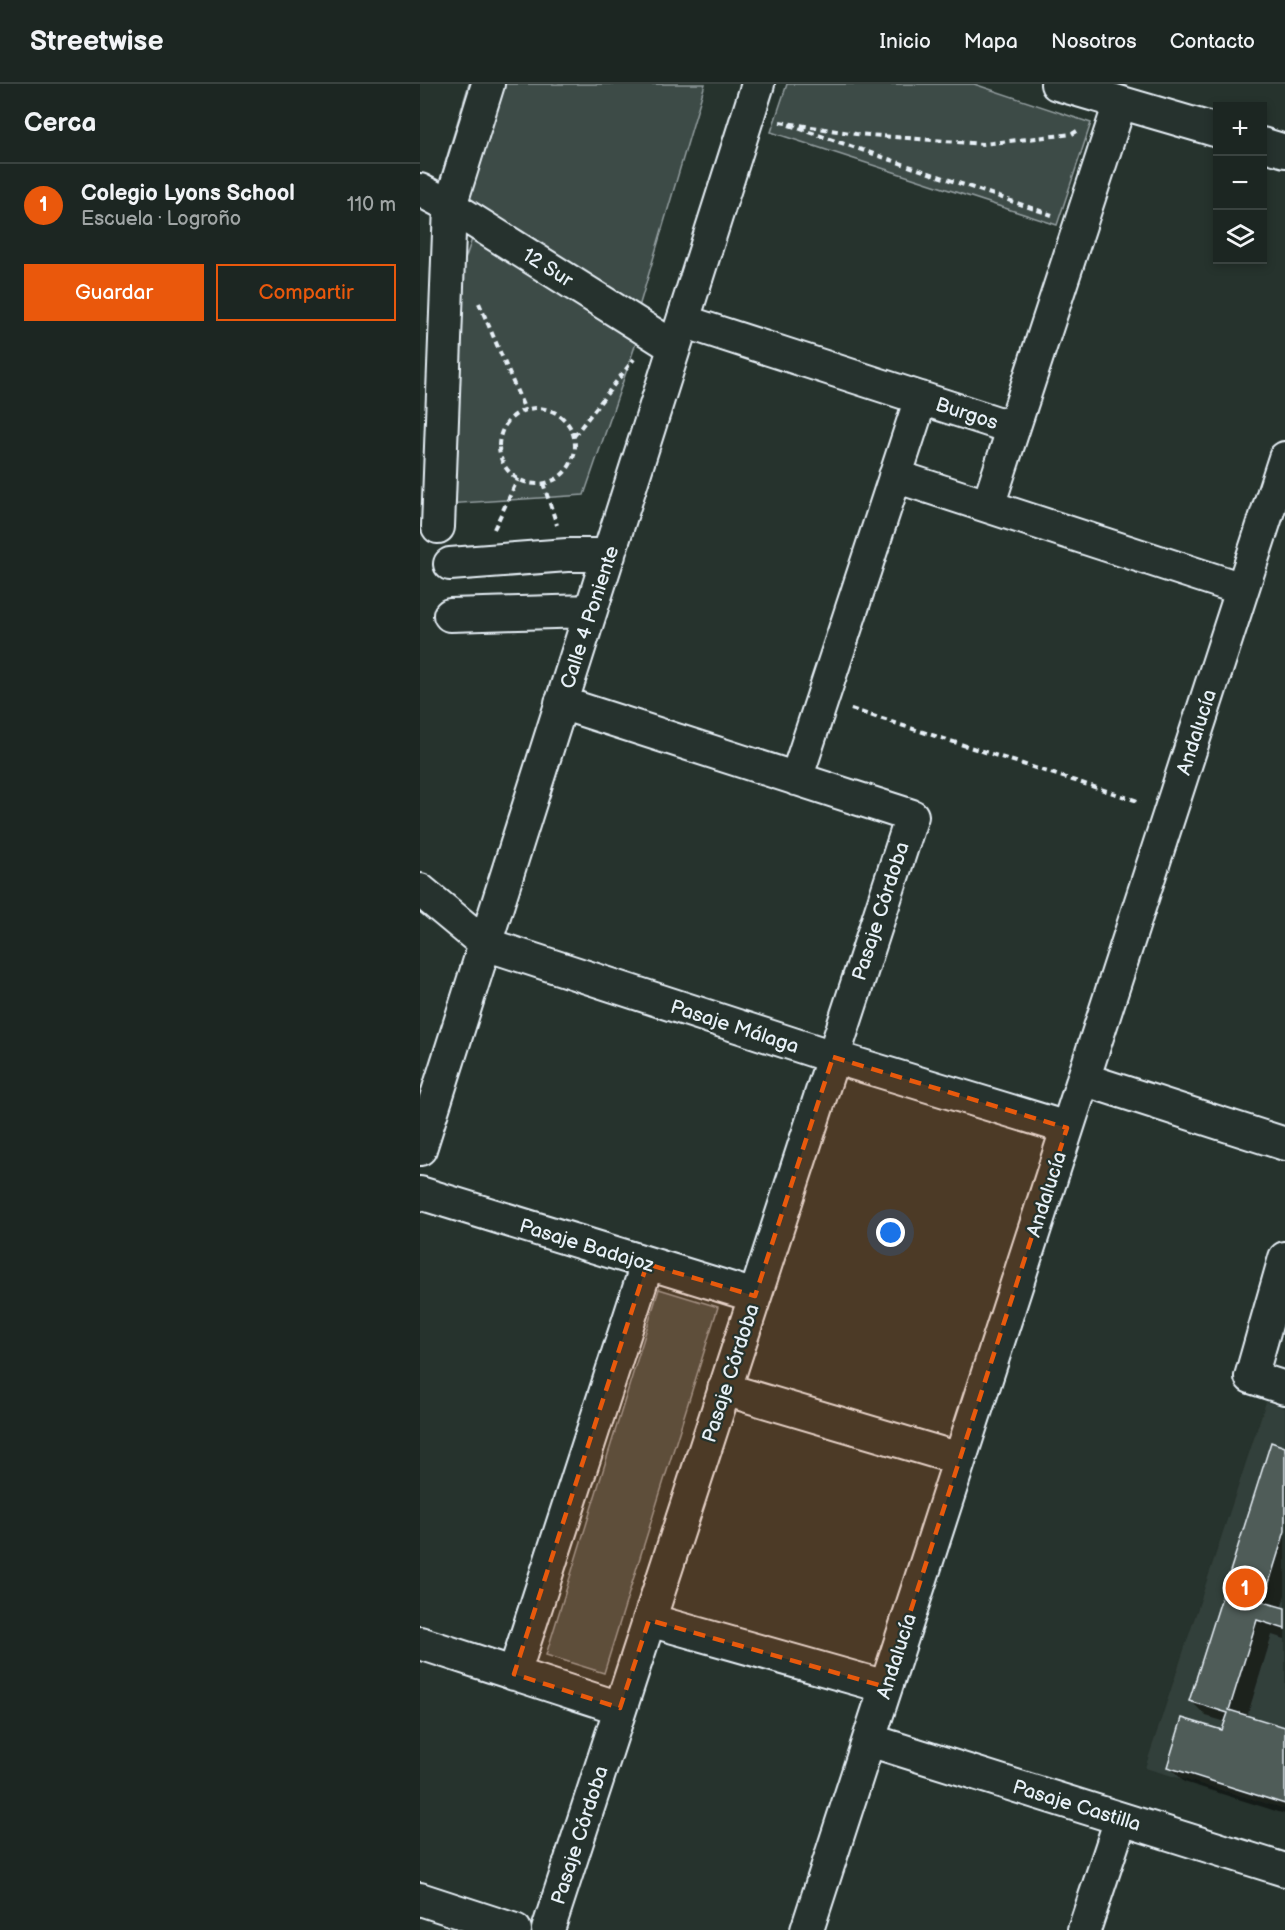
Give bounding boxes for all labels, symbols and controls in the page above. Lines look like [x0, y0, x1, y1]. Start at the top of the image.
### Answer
text: Streetwise [30, 25, 163, 58]
text: Inicio [880, 29, 931, 54]
text: Mapa [964, 29, 1018, 54]
text: Nosotros [1051, 29, 1137, 54]
text: Contacto [1170, 29, 1255, 54]
map controls [1213, 102, 1267, 264]
button: + [1213, 102, 1267, 156]
text: Cerca [24, 108, 96, 139]
button: − [1213, 156, 1267, 210]
text: Colegio Lyons School [81, 180, 295, 207]
text: 1 [39, 193, 48, 217]
text: 110 m [347, 193, 396, 217]
text: Escuela · Logroño [81, 207, 241, 231]
button: layers [1213, 210, 1267, 264]
street label: 12 Sur [518, 243, 578, 293]
button: Guardar [24, 264, 204, 321]
button: Compartir [216, 264, 396, 321]
street label: Burgos [932, 393, 1001, 435]
street label: Calle 4 Poniente [556, 543, 624, 692]
street label: Andalucía [1172, 686, 1222, 778]
street label: Pasaje Córdoba [847, 839, 915, 984]
street label: Pasaje Málaga [668, 995, 802, 1059]
street label: Andalucía [1022, 1148, 1072, 1240]
street label: Pasaje Badajoz [516, 1214, 657, 1278]
your location [876, 1218, 905, 1247]
street label: Pasaje Córdoba [697, 1301, 765, 1446]
pin: 1 [1226, 1566, 1264, 1610]
street label: Andalucía [872, 1610, 922, 1702]
street label: Pasaje Córdoba [546, 1763, 614, 1908]
street label: Pasaje Castilla [1010, 1775, 1144, 1837]

